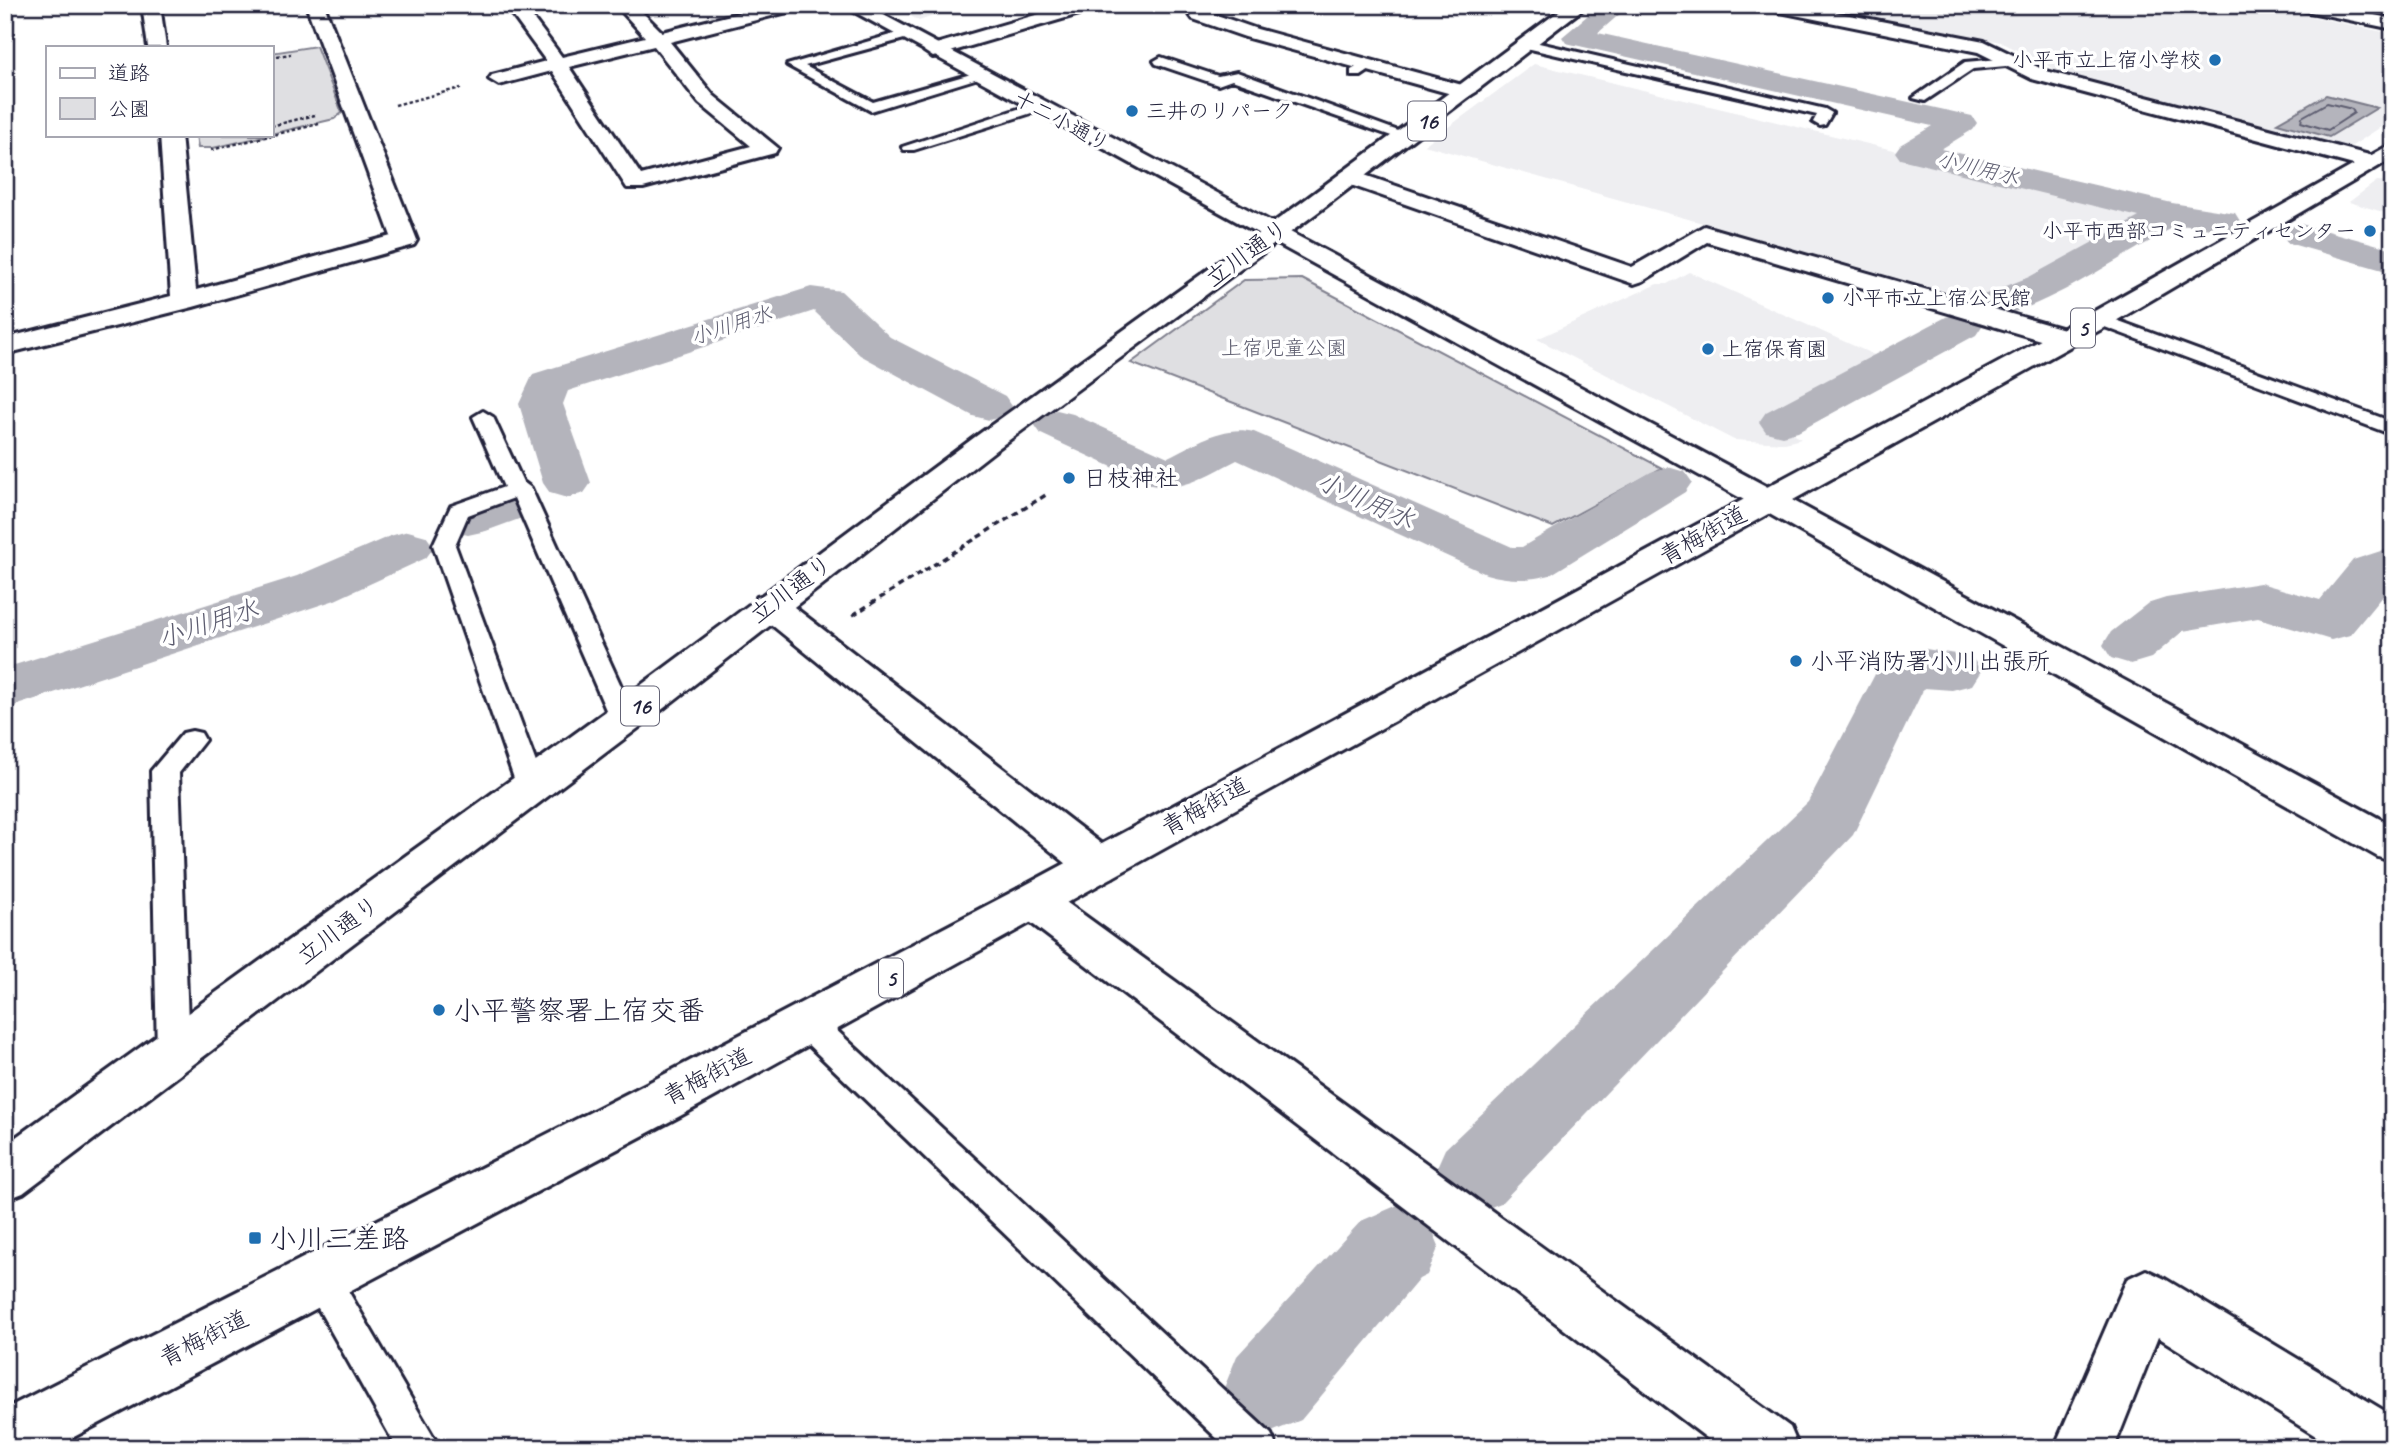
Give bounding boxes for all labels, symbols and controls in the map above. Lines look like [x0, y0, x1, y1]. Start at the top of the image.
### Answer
legend [46, 46, 273, 136]
place label: 小平市立上宿小学校 [2012, 47, 2201, 73]
marker: 小平市立上宿小学校 [2207, 52, 2223, 68]
text: 道路 [108, 60, 150, 86]
street label: 十二小通り [1010, 85, 1114, 157]
text: 公園 [108, 96, 150, 122]
place label: 三井のリパーク [1146, 98, 1293, 124]
road number: 16 [1408, 102, 1446, 140]
marker: 三井のリパーク [1124, 103, 1140, 119]
water label: 小川用水 [1934, 145, 2022, 191]
street label: 立川通り [1199, 213, 1295, 293]
place label: 小平市西部コミュニティセンター [2042, 218, 2356, 244]
marker: 小平市西部コミュニティセンター [2362, 223, 2378, 239]
place label: 小平市立上宿公民館 [1842, 285, 2031, 311]
marker: 小平市立上宿公民館 [1820, 290, 1836, 306]
water label: 小川用水 [687, 300, 775, 350]
road number: 5 [2071, 308, 2095, 348]
park label: 上宿児童公園 [1221, 335, 1347, 361]
place label: 上宿保育園 [1722, 336, 1827, 362]
marker: 上宿保育園 [1700, 341, 1716, 357]
place label: 日枝神社 [1083, 463, 1179, 493]
water label: 小川用水 [1312, 464, 1420, 537]
marker: 日枝神社 [1061, 470, 1077, 486]
street label: 青梅街道 [1654, 499, 1752, 571]
street label: 立川通り [744, 548, 838, 630]
water label: 小川用水 [154, 592, 263, 655]
place label: 小平消防署小川出張所 [1810, 646, 2050, 676]
marker: 小平消防署小川出張所 [1788, 653, 1804, 669]
road number: 16 [621, 686, 659, 726]
street label: 青梅街道 [1156, 770, 1254, 842]
street label: 立川通り [291, 889, 385, 971]
road number: 5 [879, 959, 903, 998]
place label: 小平警察署上宿交番 [453, 993, 705, 1028]
marker: 小平警察署上宿交番 [431, 1002, 447, 1018]
street label: 青梅街道 [658, 1040, 756, 1112]
place label: 小川三差路 [269, 1221, 409, 1256]
marker: 小川三差路 [247, 1230, 263, 1246]
street label: 青梅街道 [154, 1303, 254, 1373]

